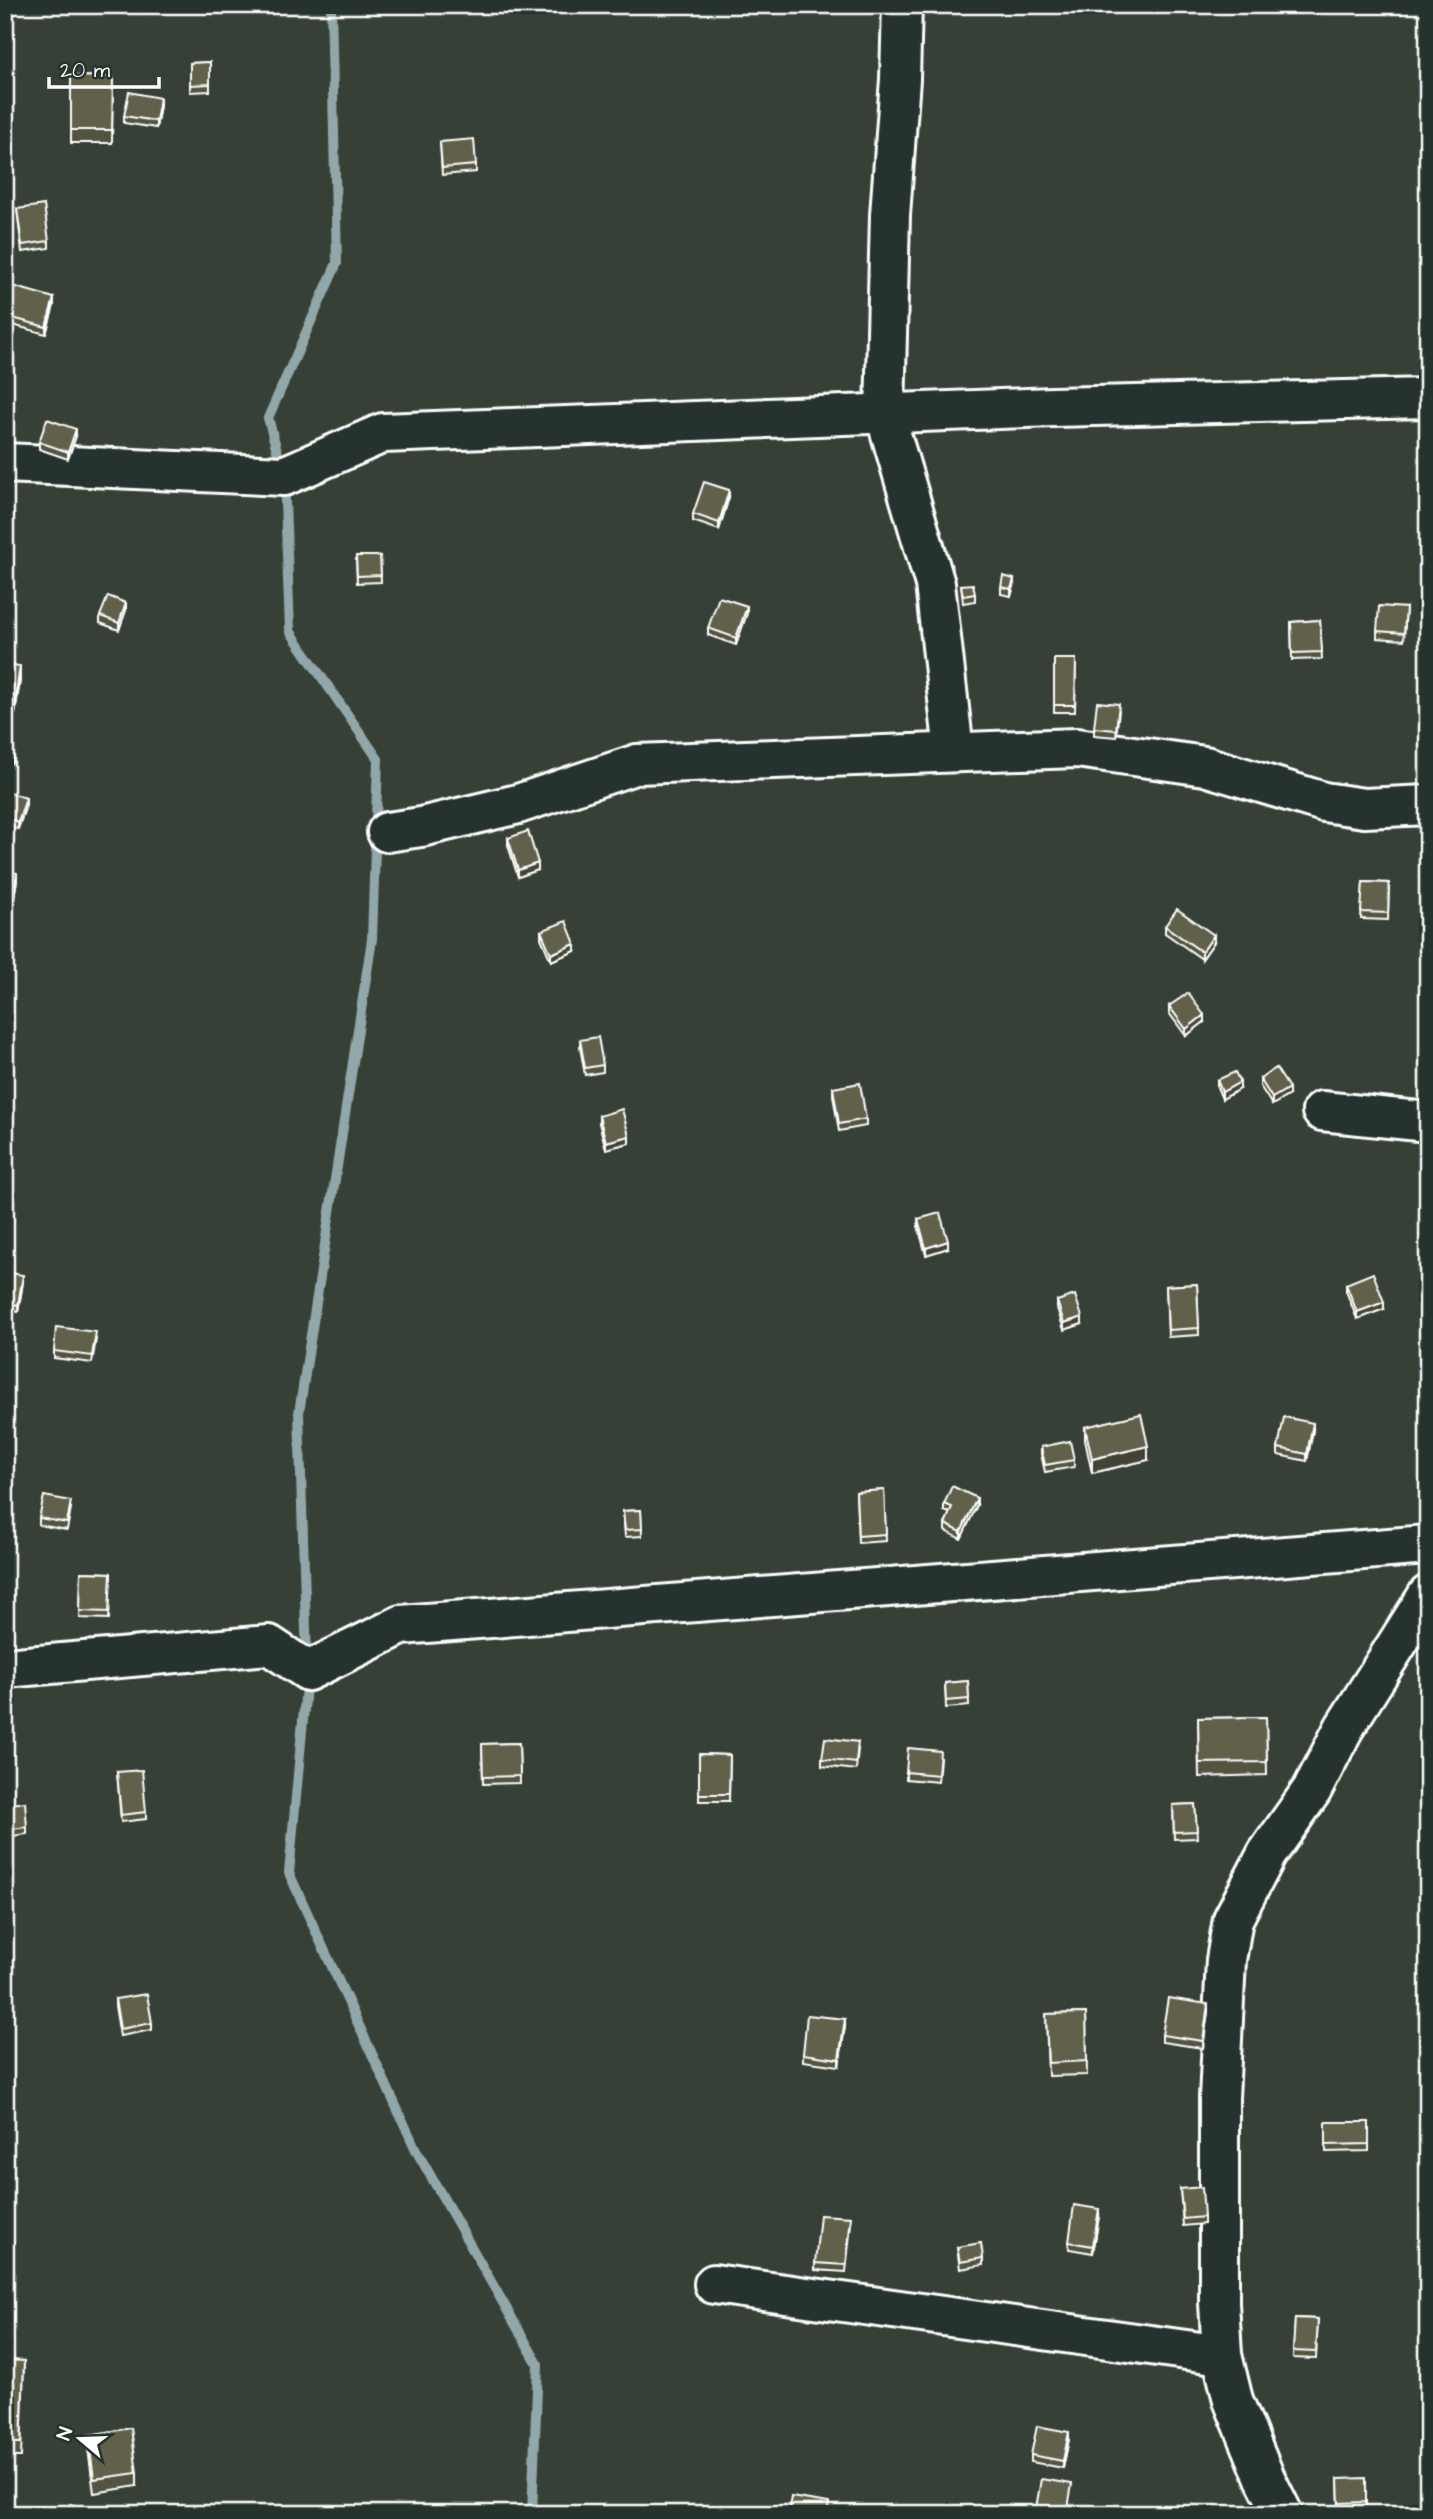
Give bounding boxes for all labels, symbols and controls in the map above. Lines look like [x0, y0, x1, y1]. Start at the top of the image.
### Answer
scale bar [49, 46, 159, 90]
text: 20 m [60, 56, 111, 85]
north arrow [46, 2404, 116, 2474]
text: N [51, 2424, 80, 2444]

